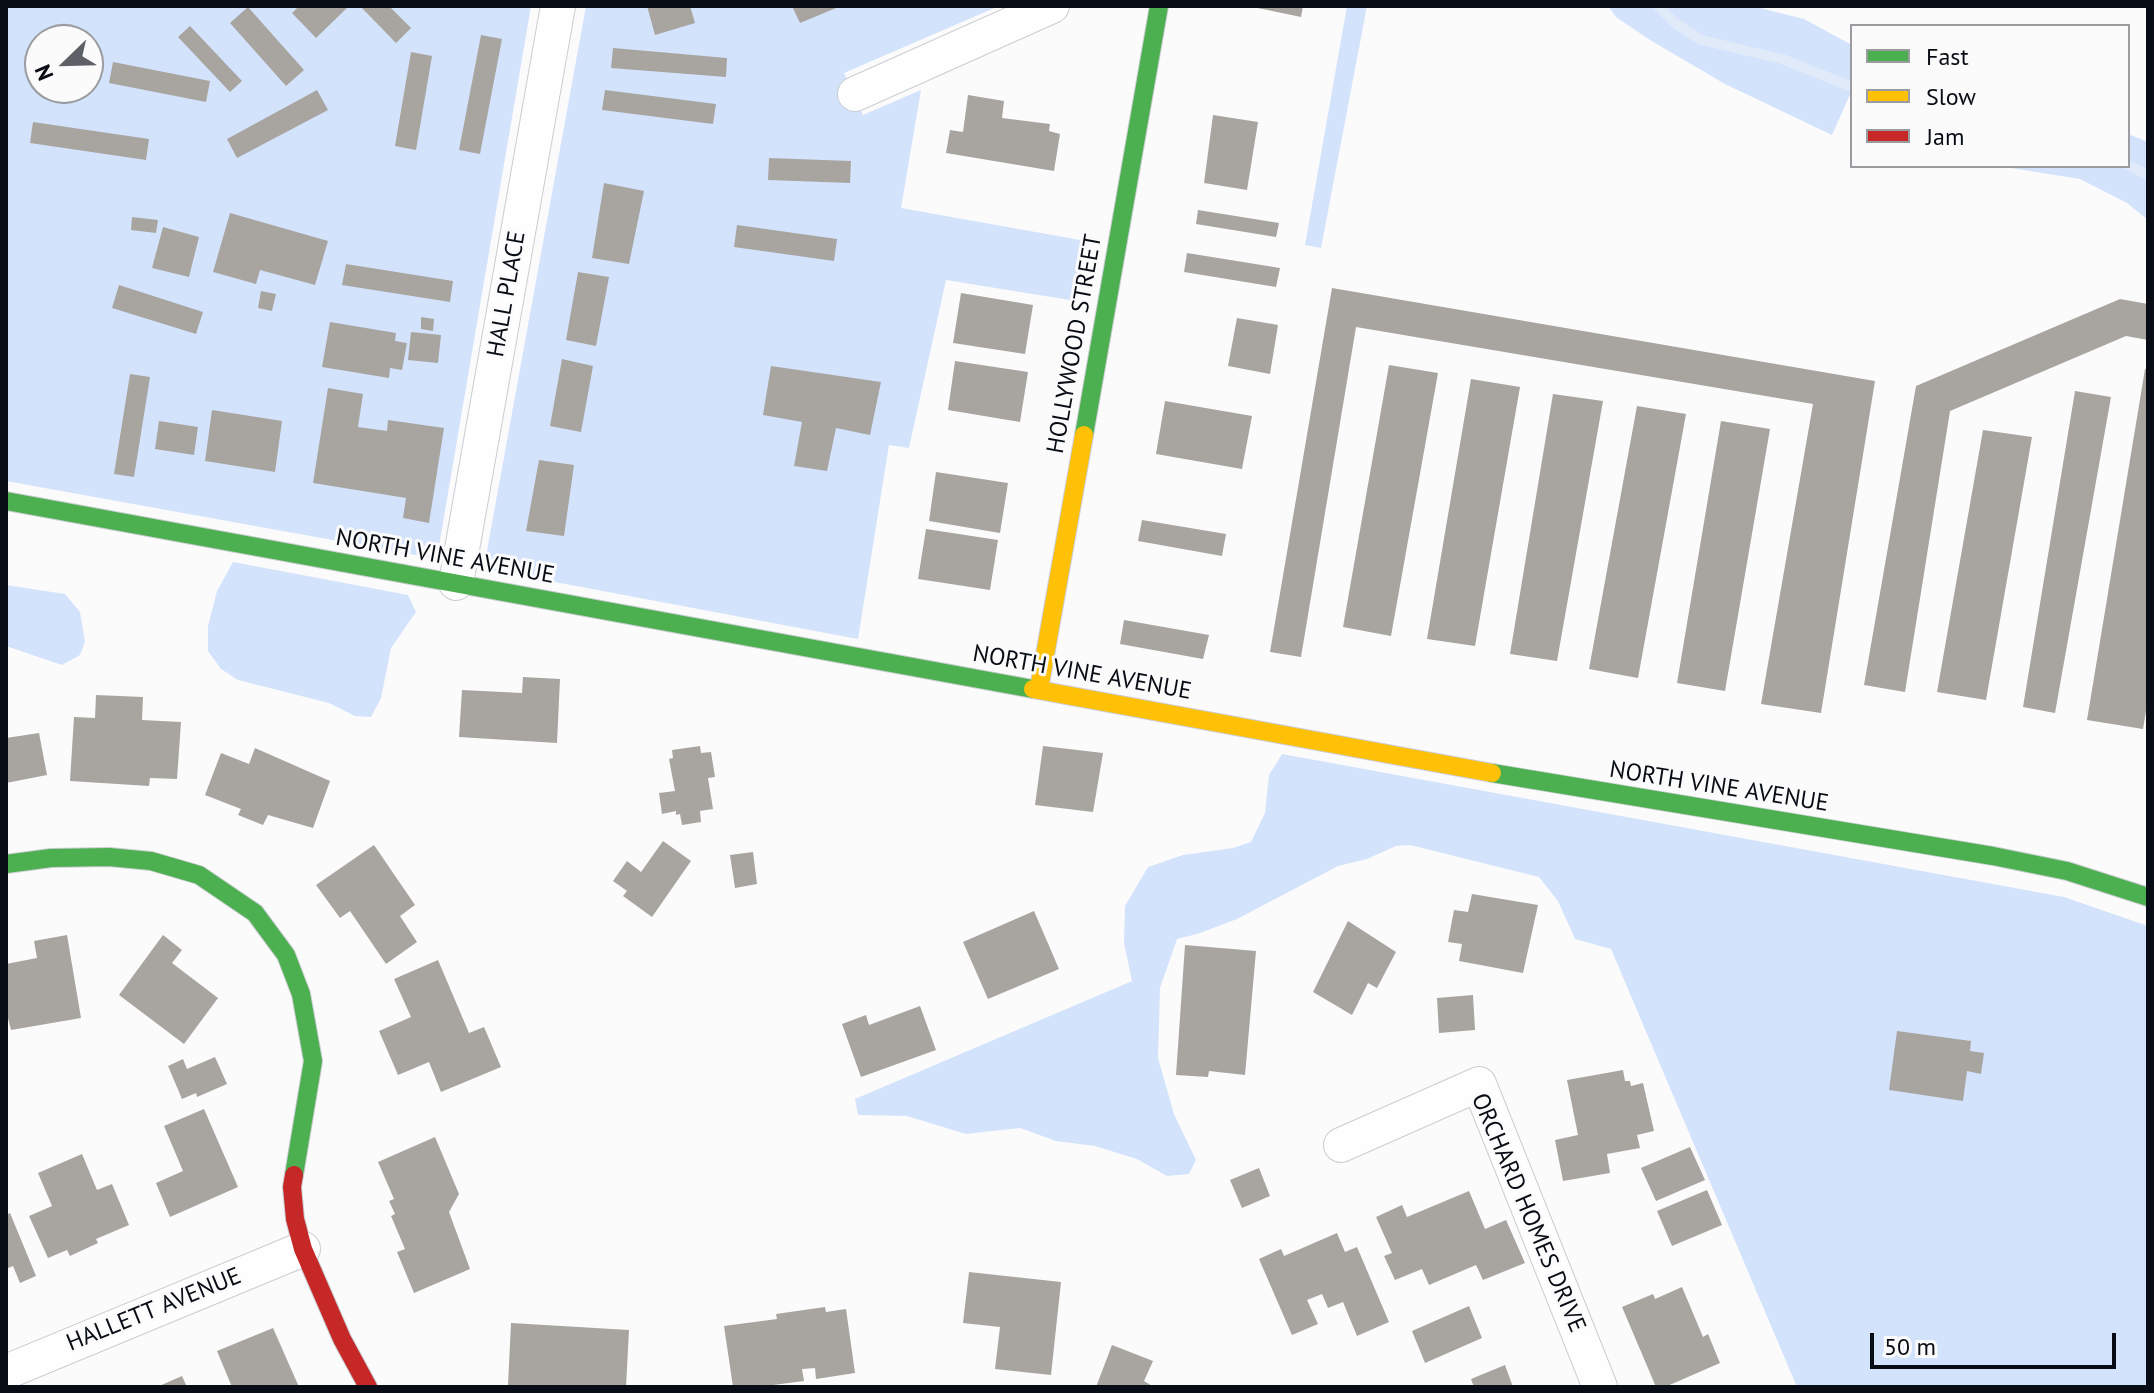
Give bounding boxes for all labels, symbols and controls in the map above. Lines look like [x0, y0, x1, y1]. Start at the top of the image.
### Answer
north arrow [24, 24, 104, 104]
legend [1850, 24, 2130, 168]
text: Fast [1926, 41, 1969, 72]
text: N [28, 60, 59, 85]
text: Slow [1926, 81, 1976, 112]
text: Jam [1926, 121, 1964, 152]
street label: HALL PLACE [482, 229, 532, 359]
street label: HOLLYWOOD STREET [1042, 232, 1108, 456]
street label: NORTH VINE AVENUE [333, 524, 557, 590]
street label: NORTH VINE AVENUE [970, 640, 1194, 706]
street label: NORTH VINE AVENUE [1607, 755, 1831, 819]
street label: ORCHARD HOMES DRIVE [1465, 1089, 1591, 1337]
street label: HALLETT AVENUE [63, 1262, 245, 1358]
scale bar [1874, 1317, 2120, 1367]
text: 50 m [1884, 1331, 1936, 1362]

